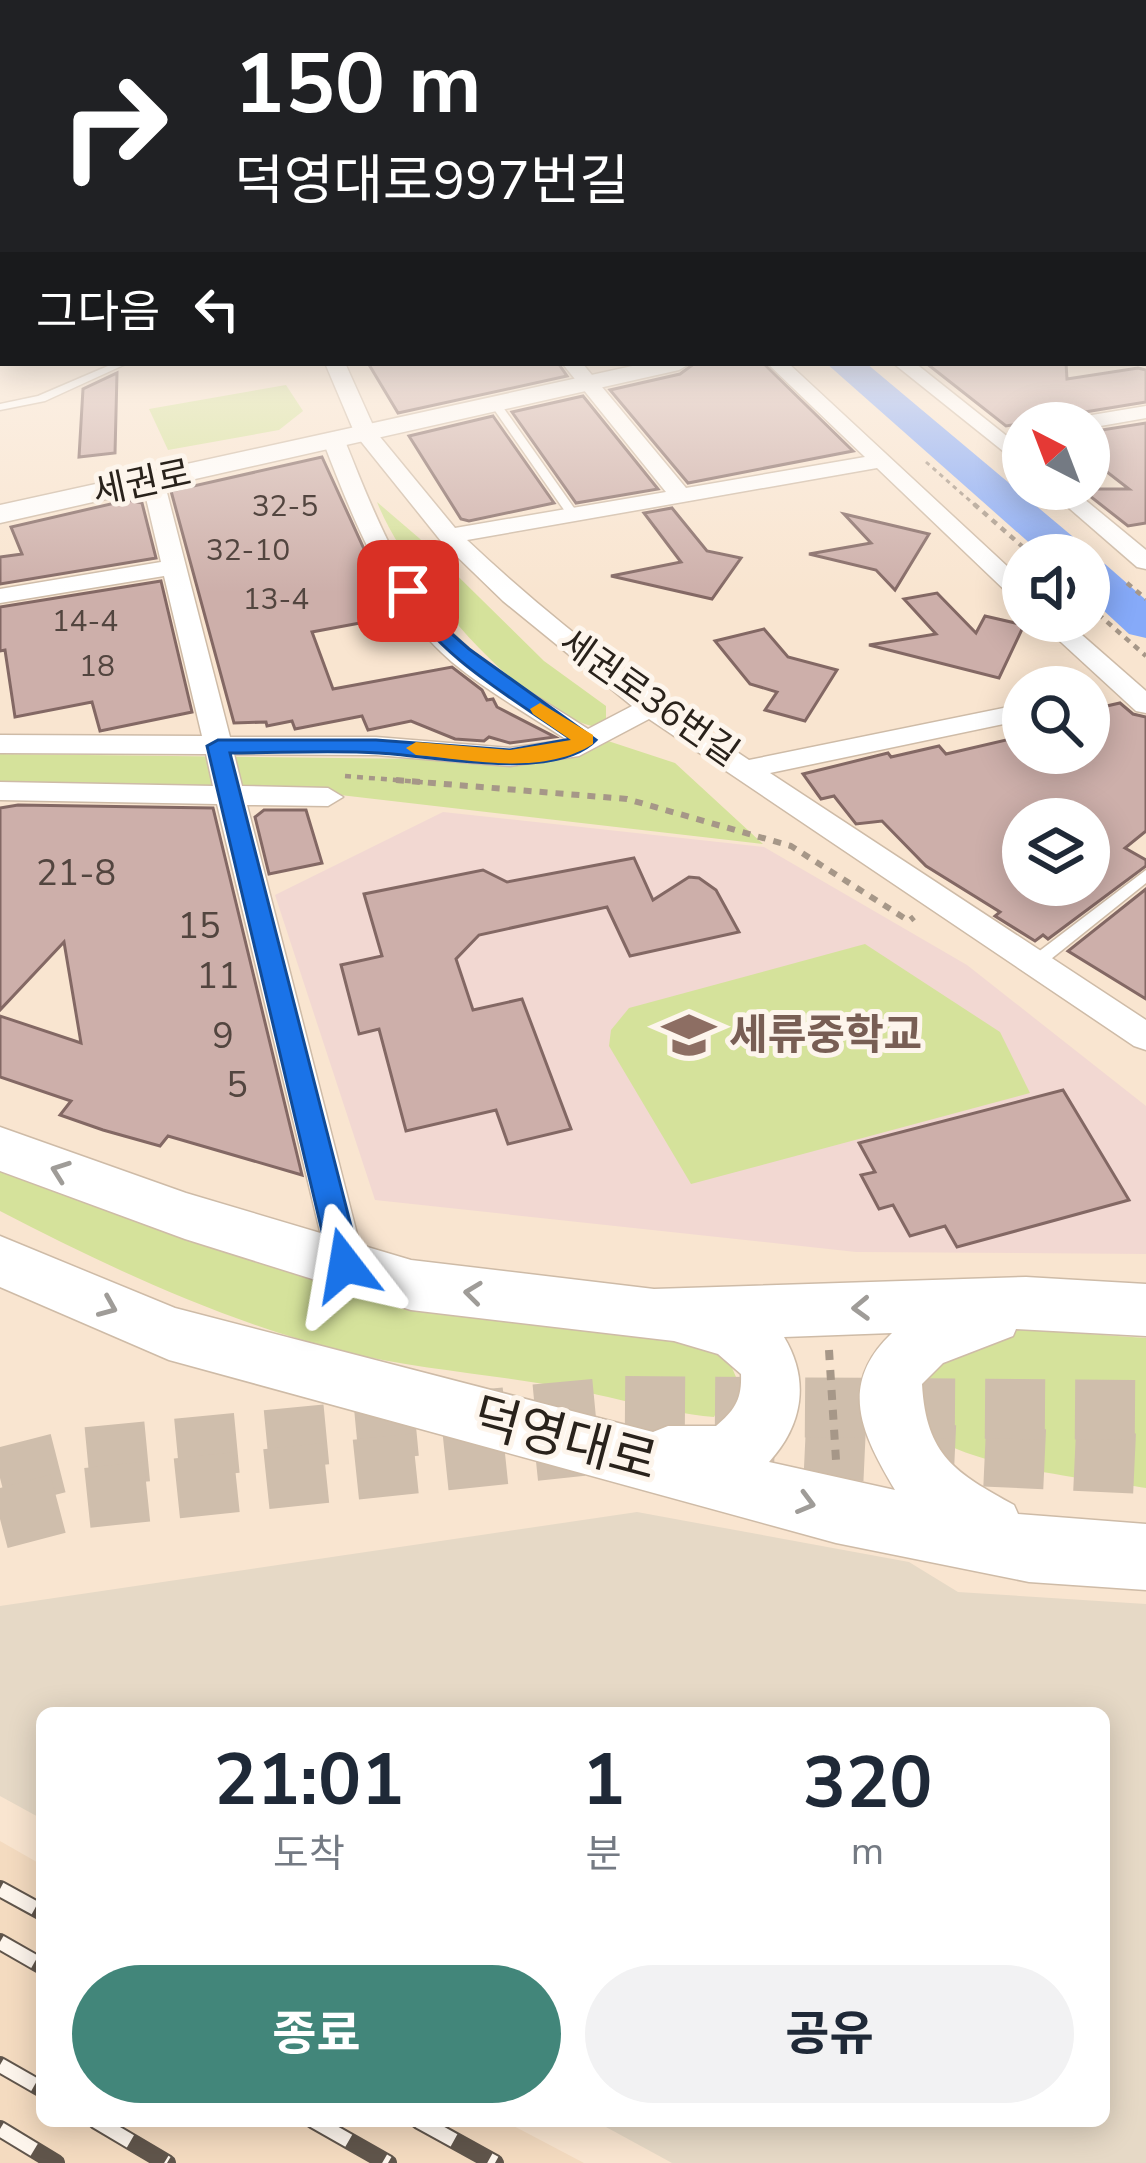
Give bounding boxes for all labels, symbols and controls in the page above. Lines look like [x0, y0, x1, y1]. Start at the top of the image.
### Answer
text: 150 m [234, 27, 482, 142]
icon: right [36, 48, 192, 204]
text: 덕영대로997번길 [234, 144, 629, 218]
icon: left [184, 276, 250, 342]
text: 그다음 [36, 282, 160, 343]
north arrow [1002, 402, 1110, 510]
map controls [1002, 402, 1110, 906]
street label: 세권로 [88, 449, 196, 517]
house number: 32-5 [252, 486, 318, 527]
house number: 32-10 [206, 530, 290, 571]
button: sound [1002, 534, 1110, 642]
pin [357, 540, 459, 642]
icon: arrive [375, 558, 441, 624]
house number: 13-4 [243, 579, 309, 620]
house number: 14-4 [52, 601, 118, 642]
street label: 세권로36번길 [549, 618, 749, 778]
house number: 18 [79, 646, 115, 687]
button: search [1002, 666, 1110, 774]
button: layers [1002, 798, 1110, 906]
house number: 21-8 [36, 849, 116, 898]
house number: 15 [177, 902, 221, 951]
house number: 11 [196, 952, 240, 1001]
school or university icon: 세류중학교 [660, 1006, 718, 1064]
place label: 세류중학교 [729, 1007, 922, 1064]
house number: 9 [212, 1012, 234, 1061]
house number: 5 [226, 1061, 248, 1110]
one-way arrow [50, 1160, 71, 1185]
position arrow [282, 1202, 408, 1328]
one-way arrow [463, 1280, 483, 1306]
one-way arrow [95, 1292, 117, 1316]
one-way arrow [851, 1295, 870, 1321]
street label: 덕영대로 [465, 1381, 665, 1497]
one-way arrow [795, 1489, 816, 1514]
text: 21:01 [214, 1731, 404, 1829]
text: 1 [582, 1731, 625, 1829]
text: 320 [803, 1734, 932, 1832]
text: m [851, 1825, 884, 1878]
text: 도착 [273, 1828, 345, 1881]
text: 분 [586, 1828, 621, 1881]
button: 종료 [72, 1965, 561, 2103]
button: 공유 [585, 1965, 1074, 2103]

